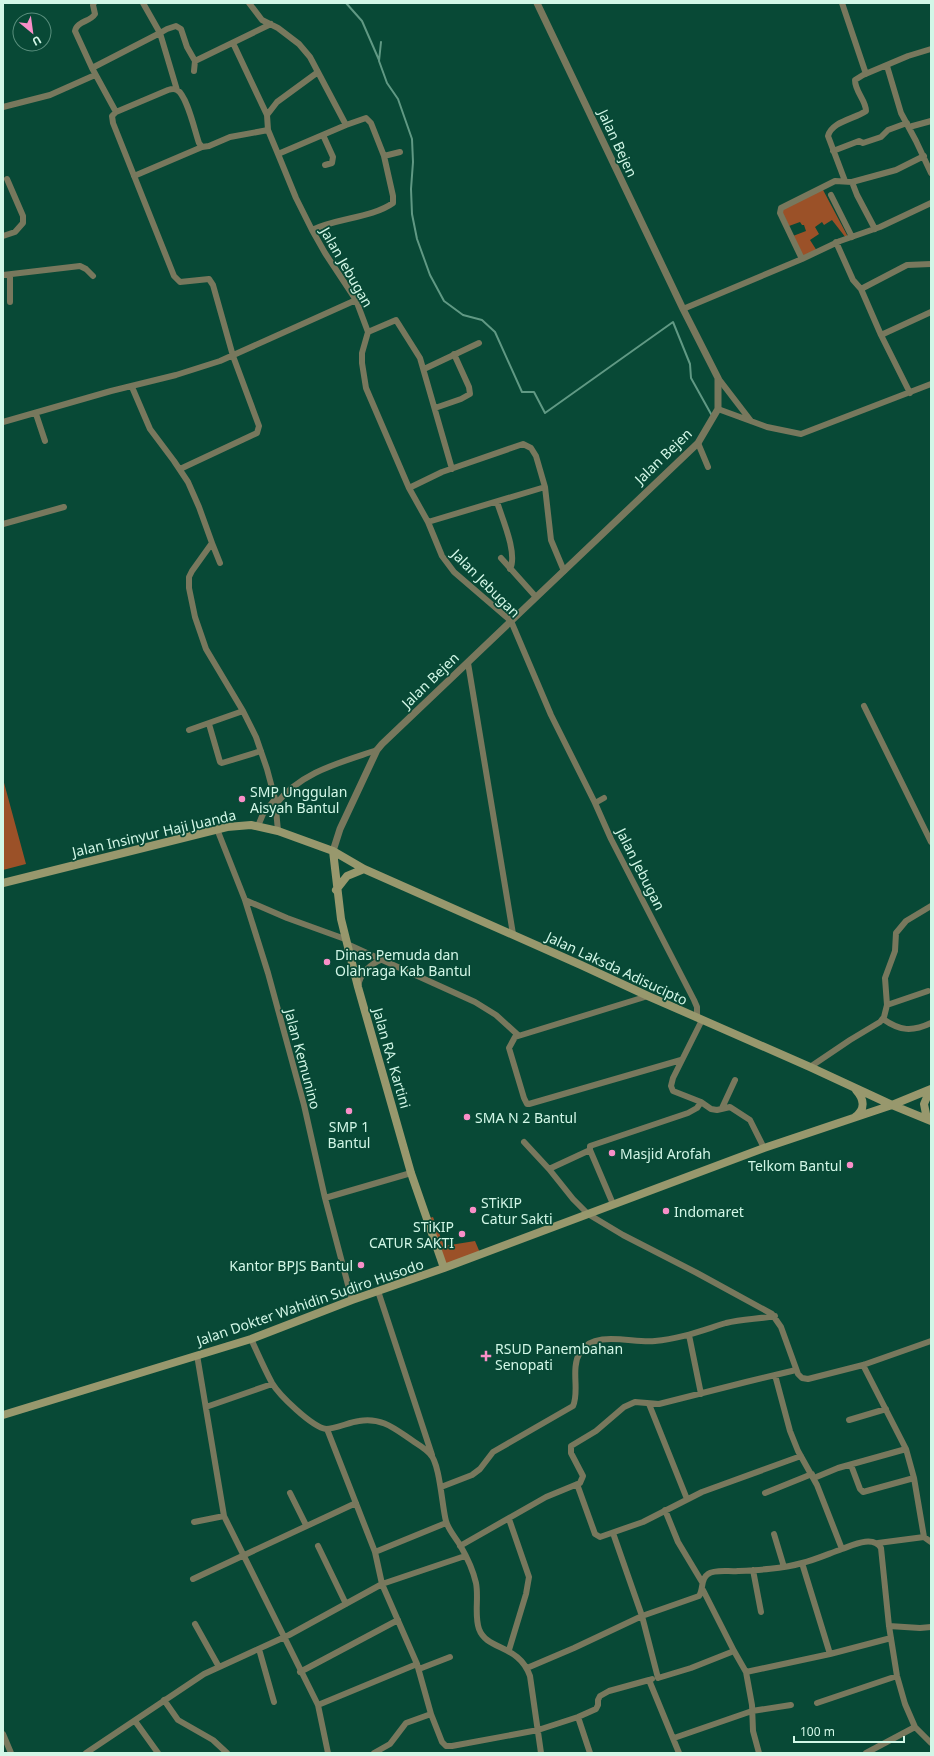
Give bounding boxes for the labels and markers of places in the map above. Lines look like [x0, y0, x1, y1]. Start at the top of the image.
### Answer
place label: SMP Unggulan Aisyah Bantul [250, 782, 347, 817]
marker: SMP Unggulan Aisyah Bantul [237, 794, 247, 804]
place label: Dinas Pemuda dan Olahraga Kab Bantul [335, 945, 471, 980]
marker: Dinas Pemuda dan Olahraga Kab Bantul [322, 957, 332, 967]
marker: SMP 1 Bantul [344, 1106, 354, 1116]
place label: SMA N 2 Bantul [475, 1108, 577, 1127]
marker: SMA N 2 Bantul [462, 1112, 472, 1122]
place label: SMP 1 Bantul [328, 1117, 370, 1152]
place label: Masjid Arofah [620, 1144, 711, 1163]
marker: Masjid Arofah [607, 1148, 617, 1158]
place label: Telkom Bantul [748, 1156, 842, 1175]
marker: Telkom Bantul [845, 1160, 855, 1170]
place label: STiKIP Catur Sakti [481, 1193, 553, 1228]
place label: Indomaret [674, 1202, 744, 1221]
marker: STiKIP Catur Sakti [468, 1205, 478, 1215]
marker: Indomaret [661, 1206, 671, 1216]
place label: STiKIP CATUR SAKTI [369, 1217, 454, 1252]
marker: STiKIP CATUR SAKTI [457, 1229, 467, 1239]
place label: Kantor BPJS Bantul [229, 1256, 353, 1275]
marker: Kantor BPJS Bantul [356, 1260, 366, 1270]
place label: RSUD Panembahan Senopati [495, 1339, 623, 1374]
marker: RSUD Panembahan Senopati [480, 1350, 492, 1362]

